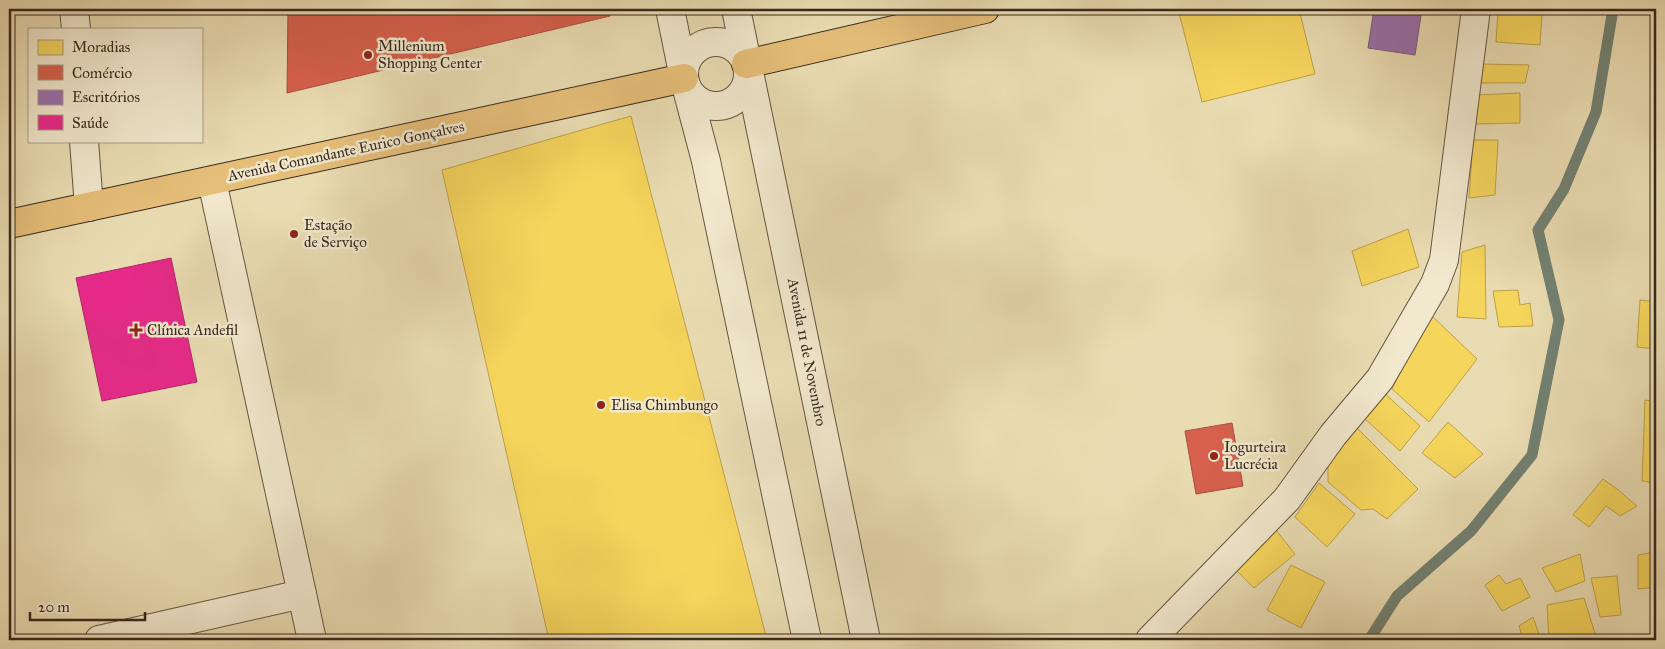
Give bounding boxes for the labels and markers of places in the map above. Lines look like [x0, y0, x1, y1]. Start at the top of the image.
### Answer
place label: Millenium Shopping Center [378, 37, 482, 72]
marker: Millenium Shopping Center [362, 49, 374, 61]
place label: Estação de Serviço [304, 216, 367, 251]
marker: Estação de Serviço [288, 228, 300, 240]
place label: Clínica Andefil [147, 321, 239, 339]
marker: Clínica Andefil [129, 323, 143, 337]
place label: Elisa Chimbungo [611, 396, 719, 414]
marker: Elisa Chimbungo [595, 399, 607, 411]
place label: Iogurteira Lucrécia [1224, 438, 1287, 473]
marker: Iogurteira Lucrécia [1208, 450, 1220, 462]

